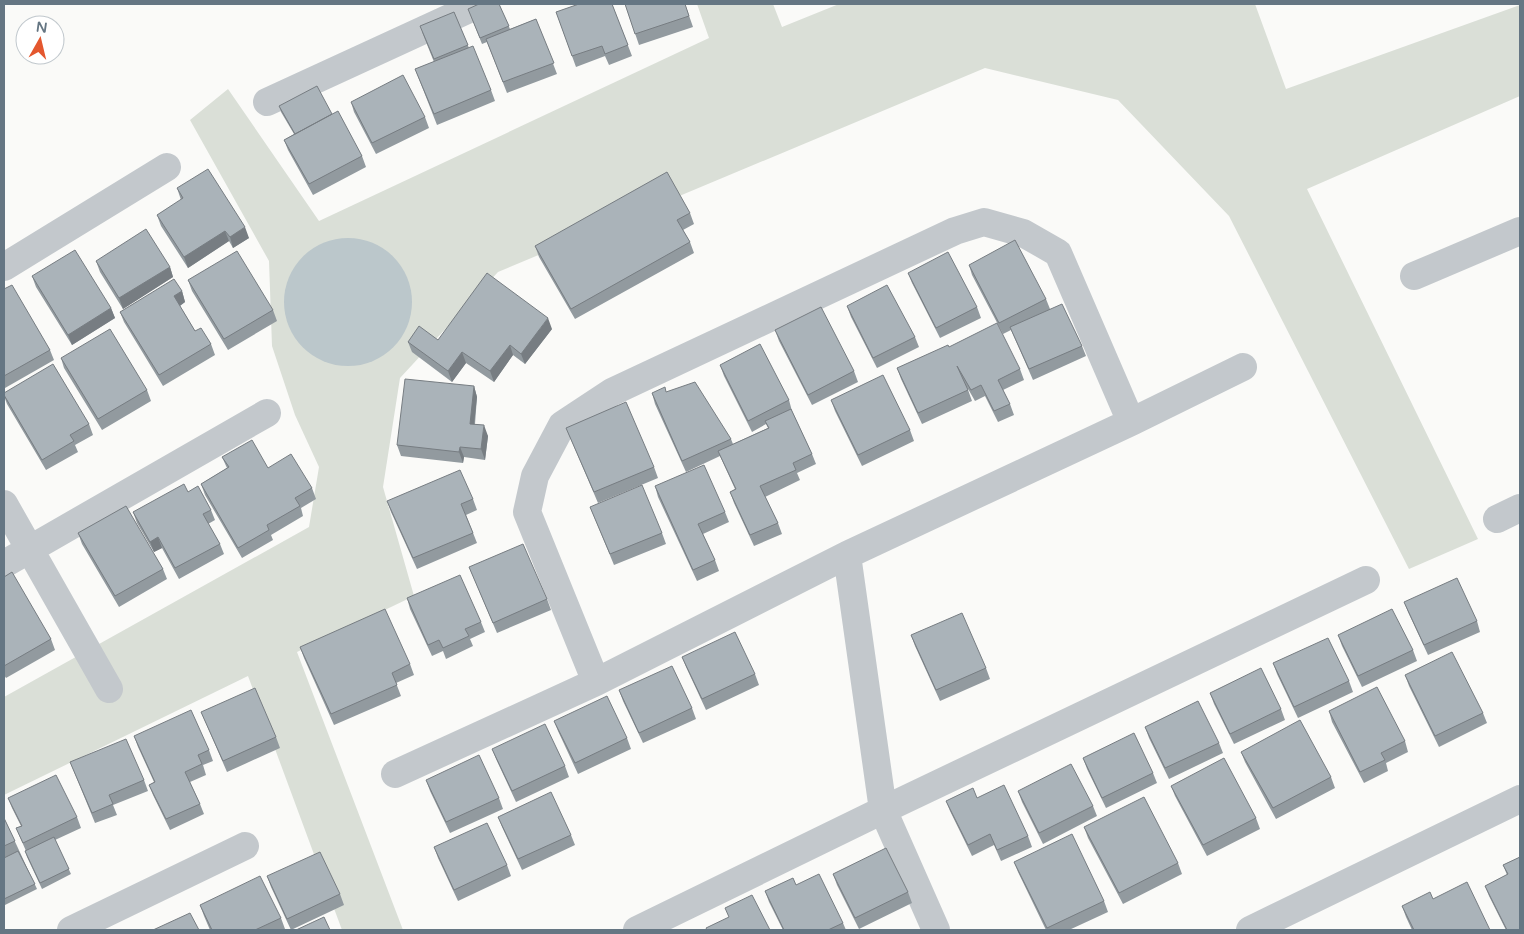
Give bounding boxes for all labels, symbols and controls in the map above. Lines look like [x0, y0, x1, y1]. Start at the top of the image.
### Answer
north arrow [15, 15, 65, 65]
text: N [35, 18, 48, 37]

